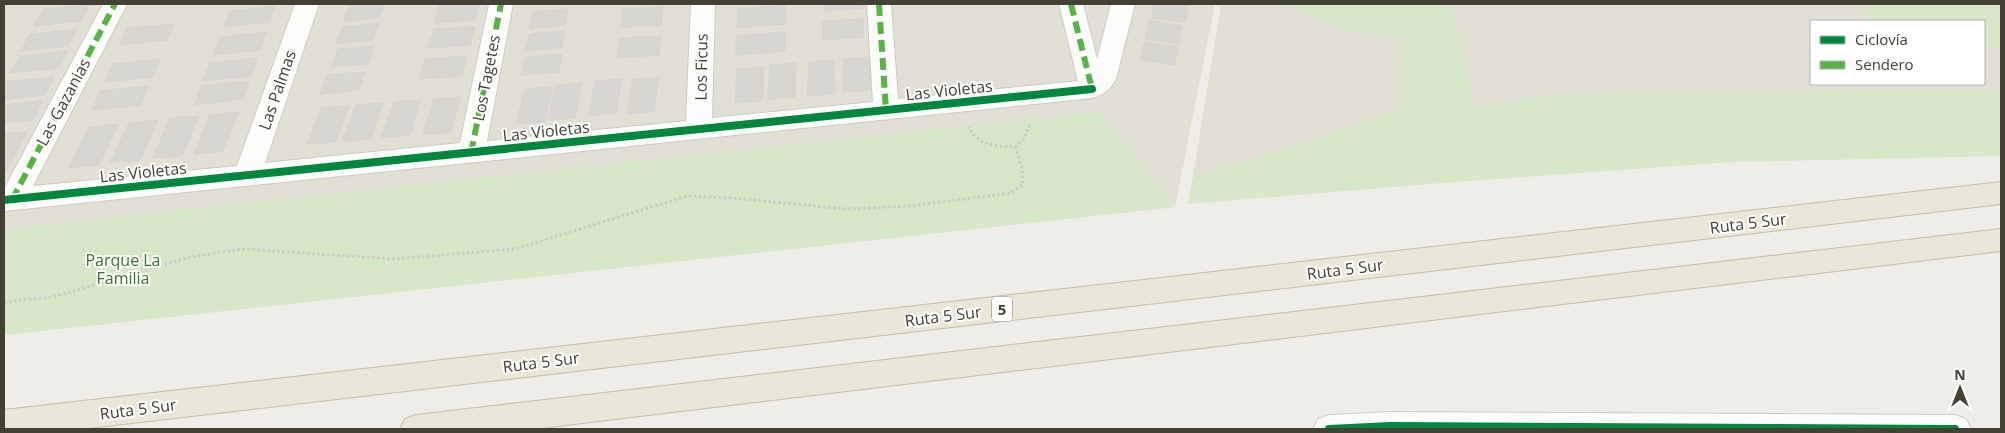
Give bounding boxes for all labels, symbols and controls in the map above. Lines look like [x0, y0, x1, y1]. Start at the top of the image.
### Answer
legend [1810, 20, 1985, 85]
text: Ciclovía [1855, 29, 1908, 49]
street label: Los Tagetes [467, 33, 505, 123]
street label: Los Ficus [689, 33, 713, 101]
street label: Las Palmas [253, 47, 301, 133]
street label: Las Gazanias [31, 54, 95, 150]
text: Sendero [1855, 54, 1914, 74]
street label: Las Violetas [904, 74, 994, 106]
street label: Las Violetas [501, 115, 591, 147]
street label: Las Violetas [98, 156, 188, 188]
street label: Ruta 5 Sur [1709, 207, 1788, 239]
park label: Parque La Familia [85, 249, 161, 289]
street label: Ruta 5 Sur [1306, 253, 1385, 285]
road number: 5 [992, 296, 1012, 322]
street label: Ruta 5 Sur [904, 300, 983, 332]
street label: Ruta 5 Sur [502, 346, 581, 378]
north arrow [1935, 363, 1985, 413]
text: N [1954, 365, 1966, 384]
street label: Ruta 5 Sur [99, 393, 178, 425]

